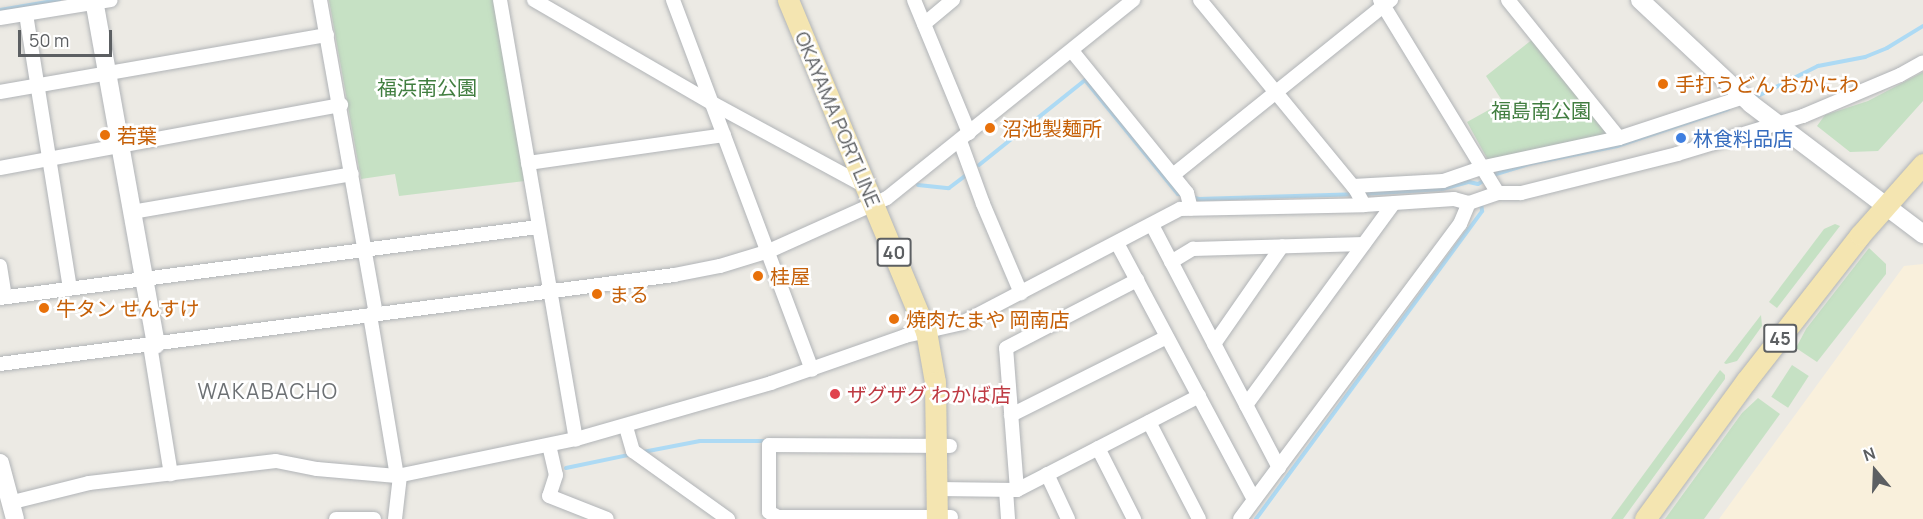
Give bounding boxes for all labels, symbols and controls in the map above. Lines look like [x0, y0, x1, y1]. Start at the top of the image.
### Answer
scale bar [21, 18, 116, 56]
street label: OKAYAMA PORT LINE [790, 27, 886, 211]
text: 50 m [29, 28, 69, 52]
place label: 手打うどん おかにわ [1675, 72, 1859, 96]
park label: 福浜南公園 [377, 75, 477, 99]
marker: 手打うどん おかにわ [1656, 77, 1670, 91]
park label: 福島南公園 [1491, 98, 1591, 122]
place label: 沼池製麺所 [1002, 116, 1102, 140]
marker: 沼池製麺所 [983, 121, 997, 135]
place label: 若葉 [117, 123, 157, 147]
place label: 林食料品店 [1693, 126, 1793, 150]
marker: 若葉 [98, 128, 112, 142]
marker: 林食料品店 [1674, 131, 1688, 145]
road number: 40 [876, 237, 912, 267]
place label: 桂屋 [770, 264, 810, 288]
marker: 桂屋 [751, 269, 765, 283]
place label: まる [609, 282, 649, 306]
marker: まる [590, 287, 604, 301]
place label: 牛タン せんすけ [56, 296, 200, 320]
marker: 牛タン せんすけ [37, 301, 51, 315]
place label: 焼肉たまや 岡南店 [906, 307, 1070, 331]
marker: 焼肉たまや 岡南店 [887, 312, 901, 326]
road number: 45 [1762, 323, 1798, 353]
district label: WAKABACHO [197, 378, 339, 404]
place label: ザグザグ わかば店 [847, 382, 1011, 406]
marker: ザグザグ わかば店 [828, 387, 842, 401]
north arrow [1845, 441, 1905, 501]
text: N [1860, 442, 1878, 466]

